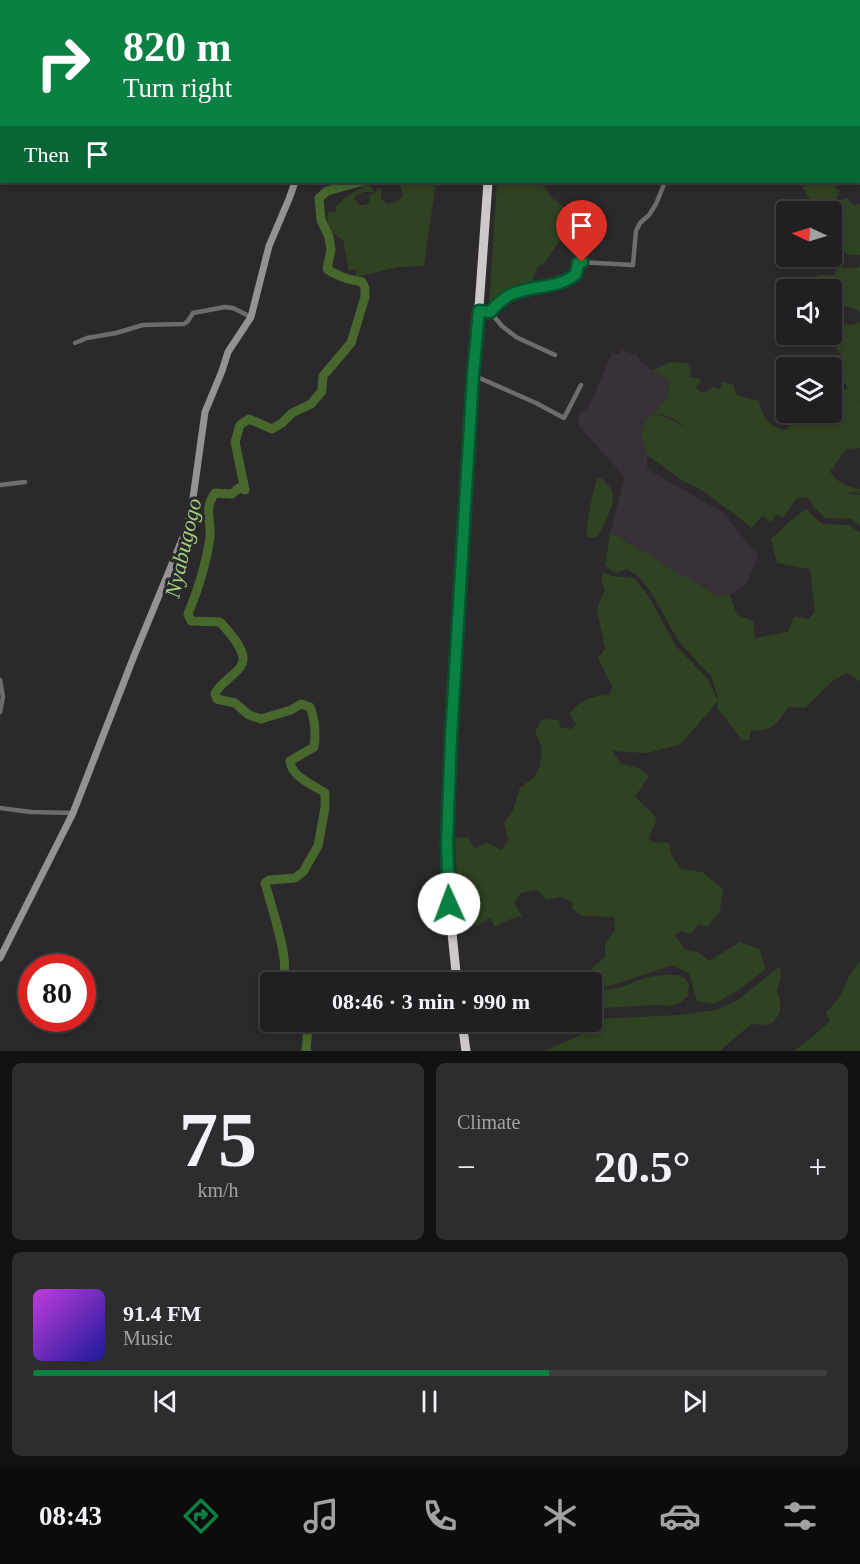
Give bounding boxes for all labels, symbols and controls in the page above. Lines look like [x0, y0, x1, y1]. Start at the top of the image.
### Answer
icon: right [24, 24, 102, 102]
text: 820 m [123, 24, 232, 70]
text: Turn right [123, 73, 232, 103]
icon: arrive [81, 138, 114, 171]
text: Then [24, 142, 69, 167]
pin [556, 200, 607, 262]
north arrow [776, 201, 842, 267]
map controls [776, 201, 842, 423]
icon: arrive [565, 209, 598, 242]
button: sound [776, 279, 842, 345]
button: layers [776, 357, 842, 423]
water label: Nyabugogo [159, 496, 207, 601]
position arrow [417, 872, 481, 936]
speed limit sign: 80 [18, 954, 96, 1032]
text: 08:46 · 3 min · 990 m [332, 989, 530, 1014]
text: 75 [179, 1096, 257, 1183]
text: Climate [457, 1111, 520, 1133]
text: 20.5° [594, 1142, 690, 1192]
text: − [457, 1149, 476, 1185]
text: + [808, 1149, 827, 1185]
text: km/h [197, 1179, 239, 1201]
text: 91.4 FM [123, 1301, 201, 1326]
text: Music [123, 1327, 173, 1349]
icon: previous [149, 1385, 182, 1418]
icon: pause [413, 1385, 446, 1418]
icon: next [678, 1385, 711, 1418]
icon: directions [180, 1495, 222, 1537]
icon: music [300, 1495, 342, 1537]
icon: phone [419, 1495, 461, 1537]
icon: climate [539, 1495, 581, 1537]
icon: car [659, 1495, 701, 1537]
icon: filters [779, 1495, 821, 1537]
text: 08:43 [39, 1501, 102, 1531]

